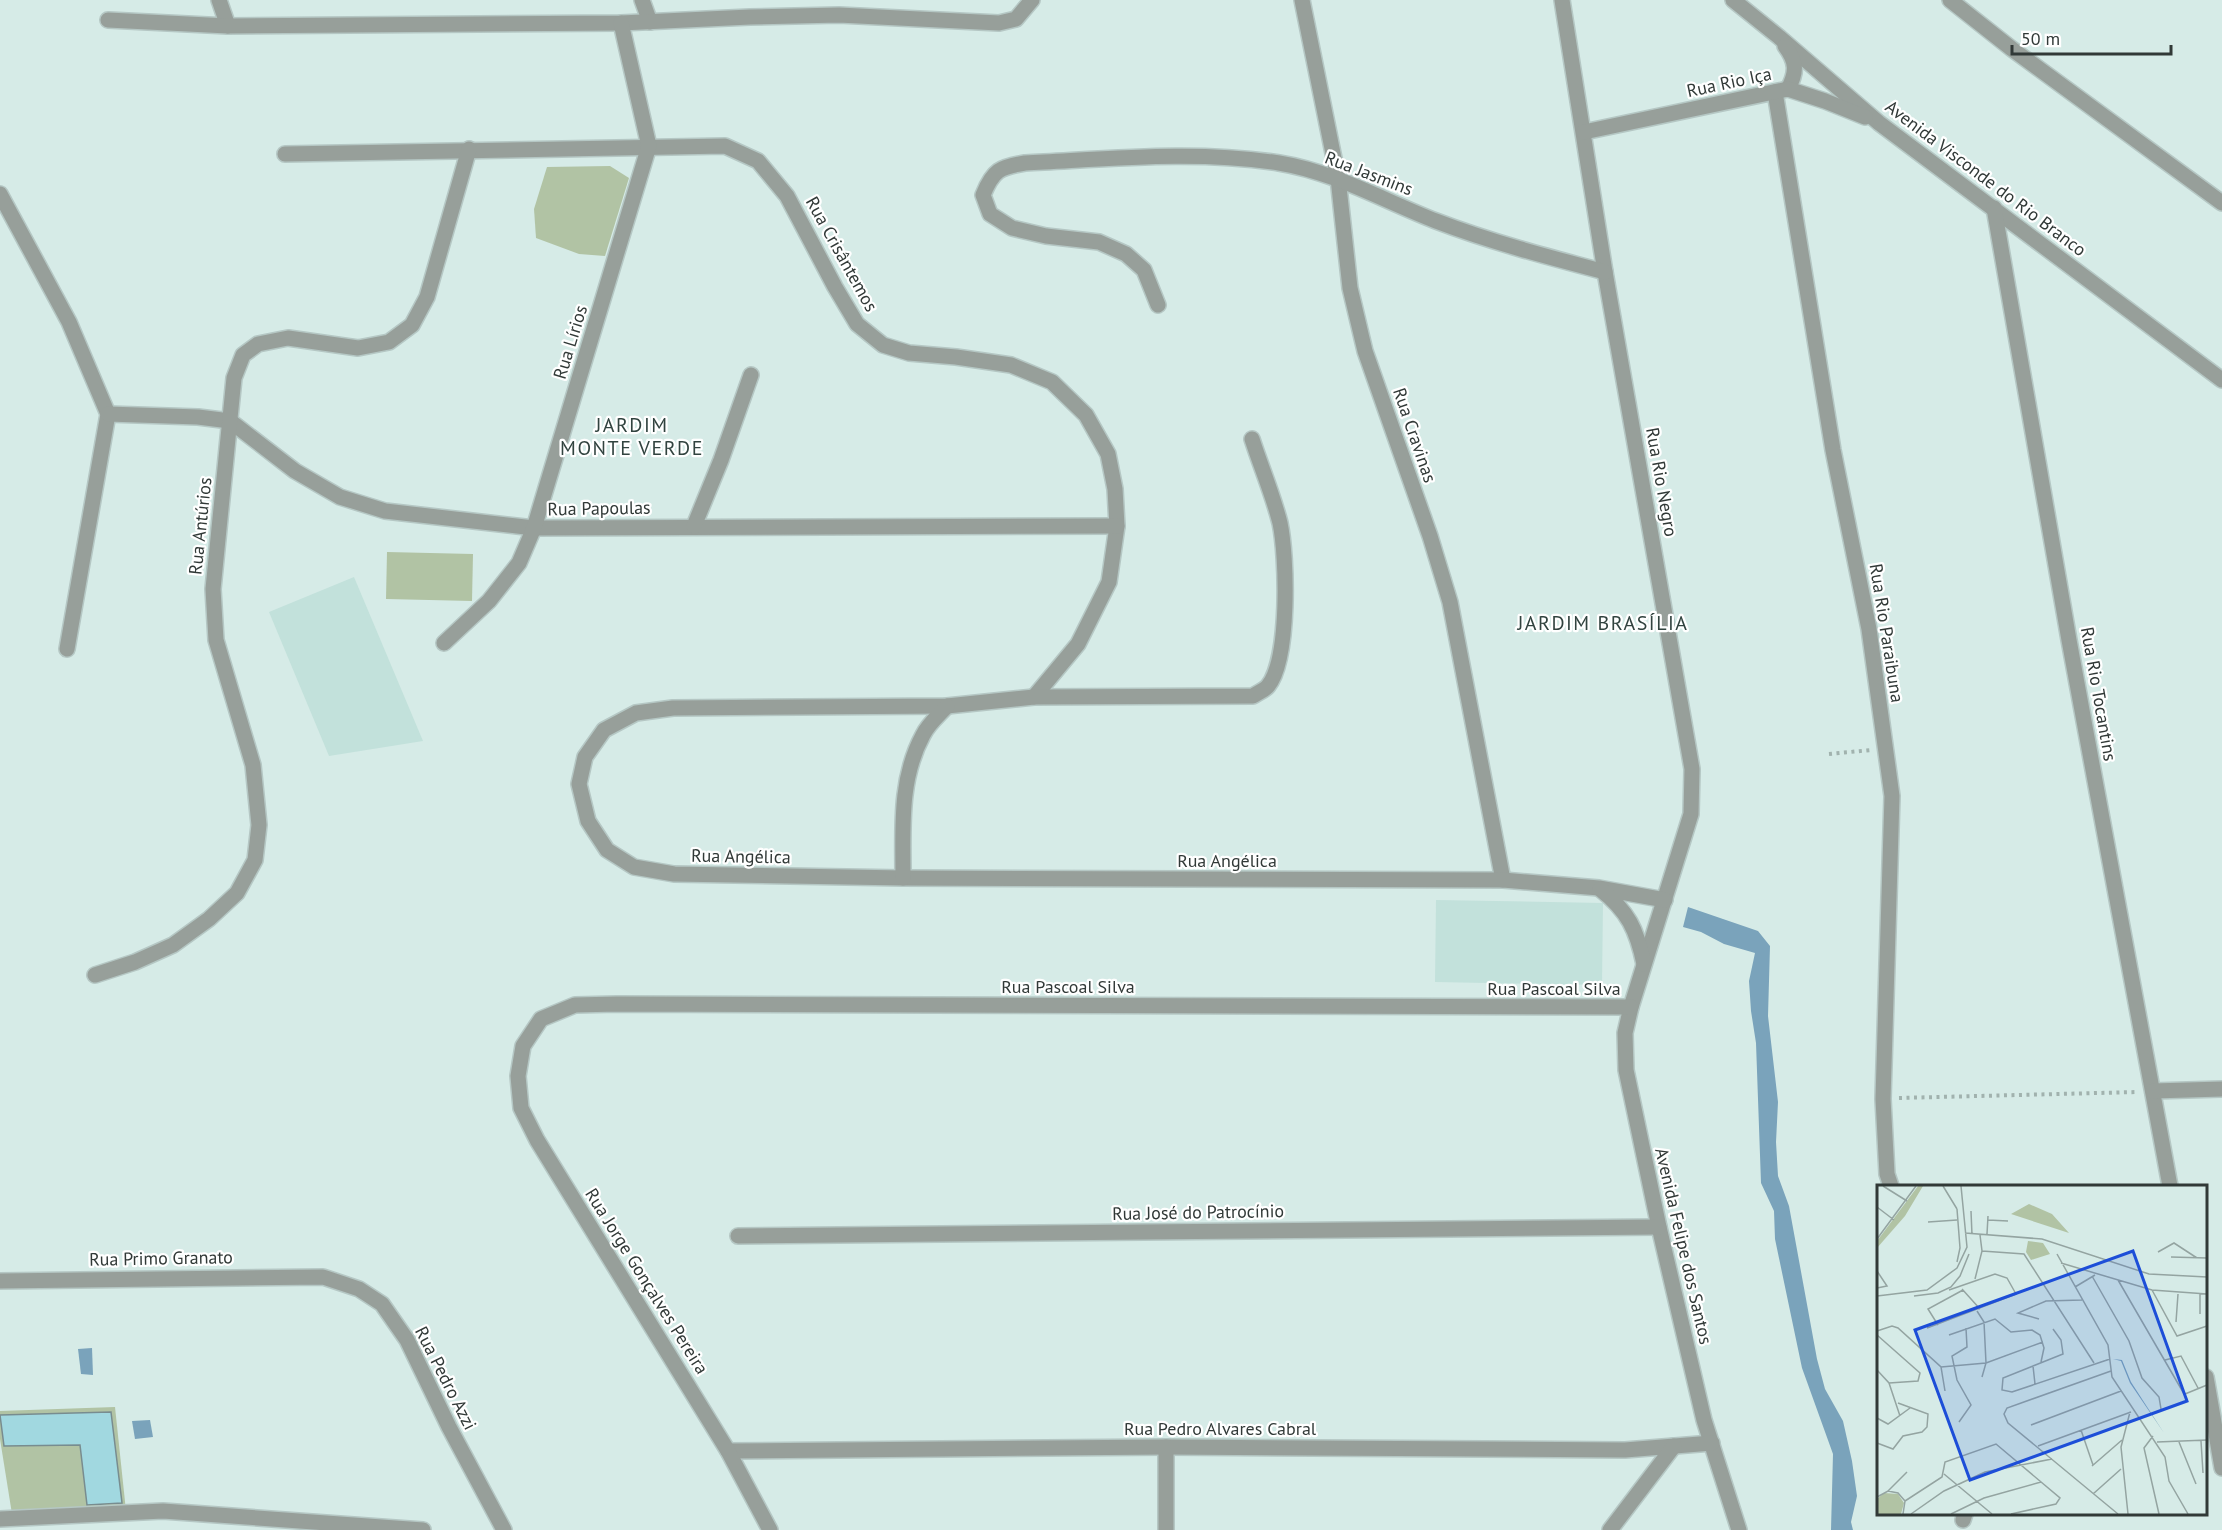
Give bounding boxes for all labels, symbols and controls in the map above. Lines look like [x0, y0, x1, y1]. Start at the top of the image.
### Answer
scale bar [2012, 18, 2171, 56]
text: 50 m [2021, 27, 2060, 50]
street label: Rua Rio Iça [1684, 62, 1774, 102]
street label: Avenida Visconde do Rio Branco [1881, 95, 2091, 261]
street label: Rua Jasmins [1322, 146, 1416, 200]
street label: Rua Crisântemos [801, 192, 883, 316]
street label: Rua Lírios [548, 302, 592, 382]
street label: Rua Cravinas [1388, 385, 1442, 485]
district label: JARDIM MONTE VERDE [560, 412, 704, 461]
street label: Rua Rio Negro [1641, 426, 1683, 538]
street label: Rua Antúrios [183, 476, 217, 576]
street label: Rua Papoulas [547, 496, 651, 520]
street label: Rua Rio Paraibuna [1865, 562, 1909, 704]
district label: JARDIM BRASÍLIA [1516, 610, 1689, 636]
street label: Rua Rio Tocantins [2076, 625, 2122, 763]
street label: Rua Angélica [691, 844, 791, 868]
street label: Rua Angélica [1177, 849, 1277, 872]
street label: Rua Pascoal Silva [1001, 975, 1135, 998]
street label: Rua Pascoal Silva [1487, 977, 1621, 1000]
street label: Avenida Felipe dos Santos [1650, 1145, 1718, 1347]
street label: Rua Jorge Gonçalves Pereira [580, 1184, 714, 1378]
inset map [1877, 1185, 2207, 1515]
street label: Rua José do Patrocínio [1112, 1199, 1284, 1225]
street label: Rua Primo Granato [89, 1245, 233, 1271]
street label: Rua Pedro Azzi [410, 1322, 482, 1434]
street label: Rua Pedro Alvares Cabral [1124, 1417, 1317, 1440]

